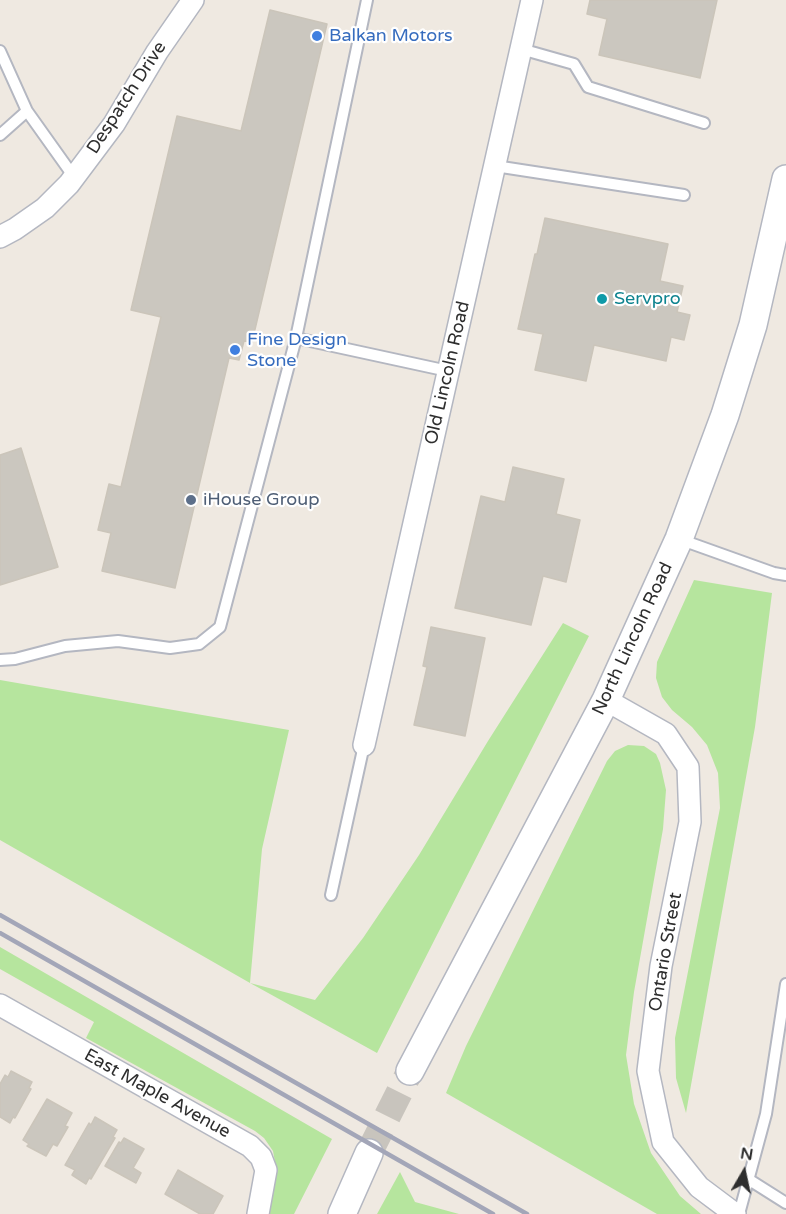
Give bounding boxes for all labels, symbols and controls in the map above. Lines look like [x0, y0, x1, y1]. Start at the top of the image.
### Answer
place label: Balkan Motors [329, 25, 453, 47]
marker: Balkan Motors [310, 29, 324, 43]
street label: Despatch Drive [83, 38, 171, 158]
place label: Servpro [614, 288, 681, 310]
marker: Servpro [595, 292, 609, 306]
street label: Old Lincoln Road [421, 299, 475, 447]
place label: Fine Design Stone [247, 329, 347, 372]
marker: Fine Design Stone [228, 343, 242, 357]
place label: iHouse Group [203, 489, 320, 511]
marker: iHouse Group [184, 493, 198, 507]
street label: North Lincoln Road [588, 559, 678, 719]
street label: Ontario Street [645, 891, 687, 1013]
street label: East Maple Avenue [80, 1045, 234, 1143]
north arrow [714, 1142, 774, 1202]
text: N [739, 1143, 755, 1165]

